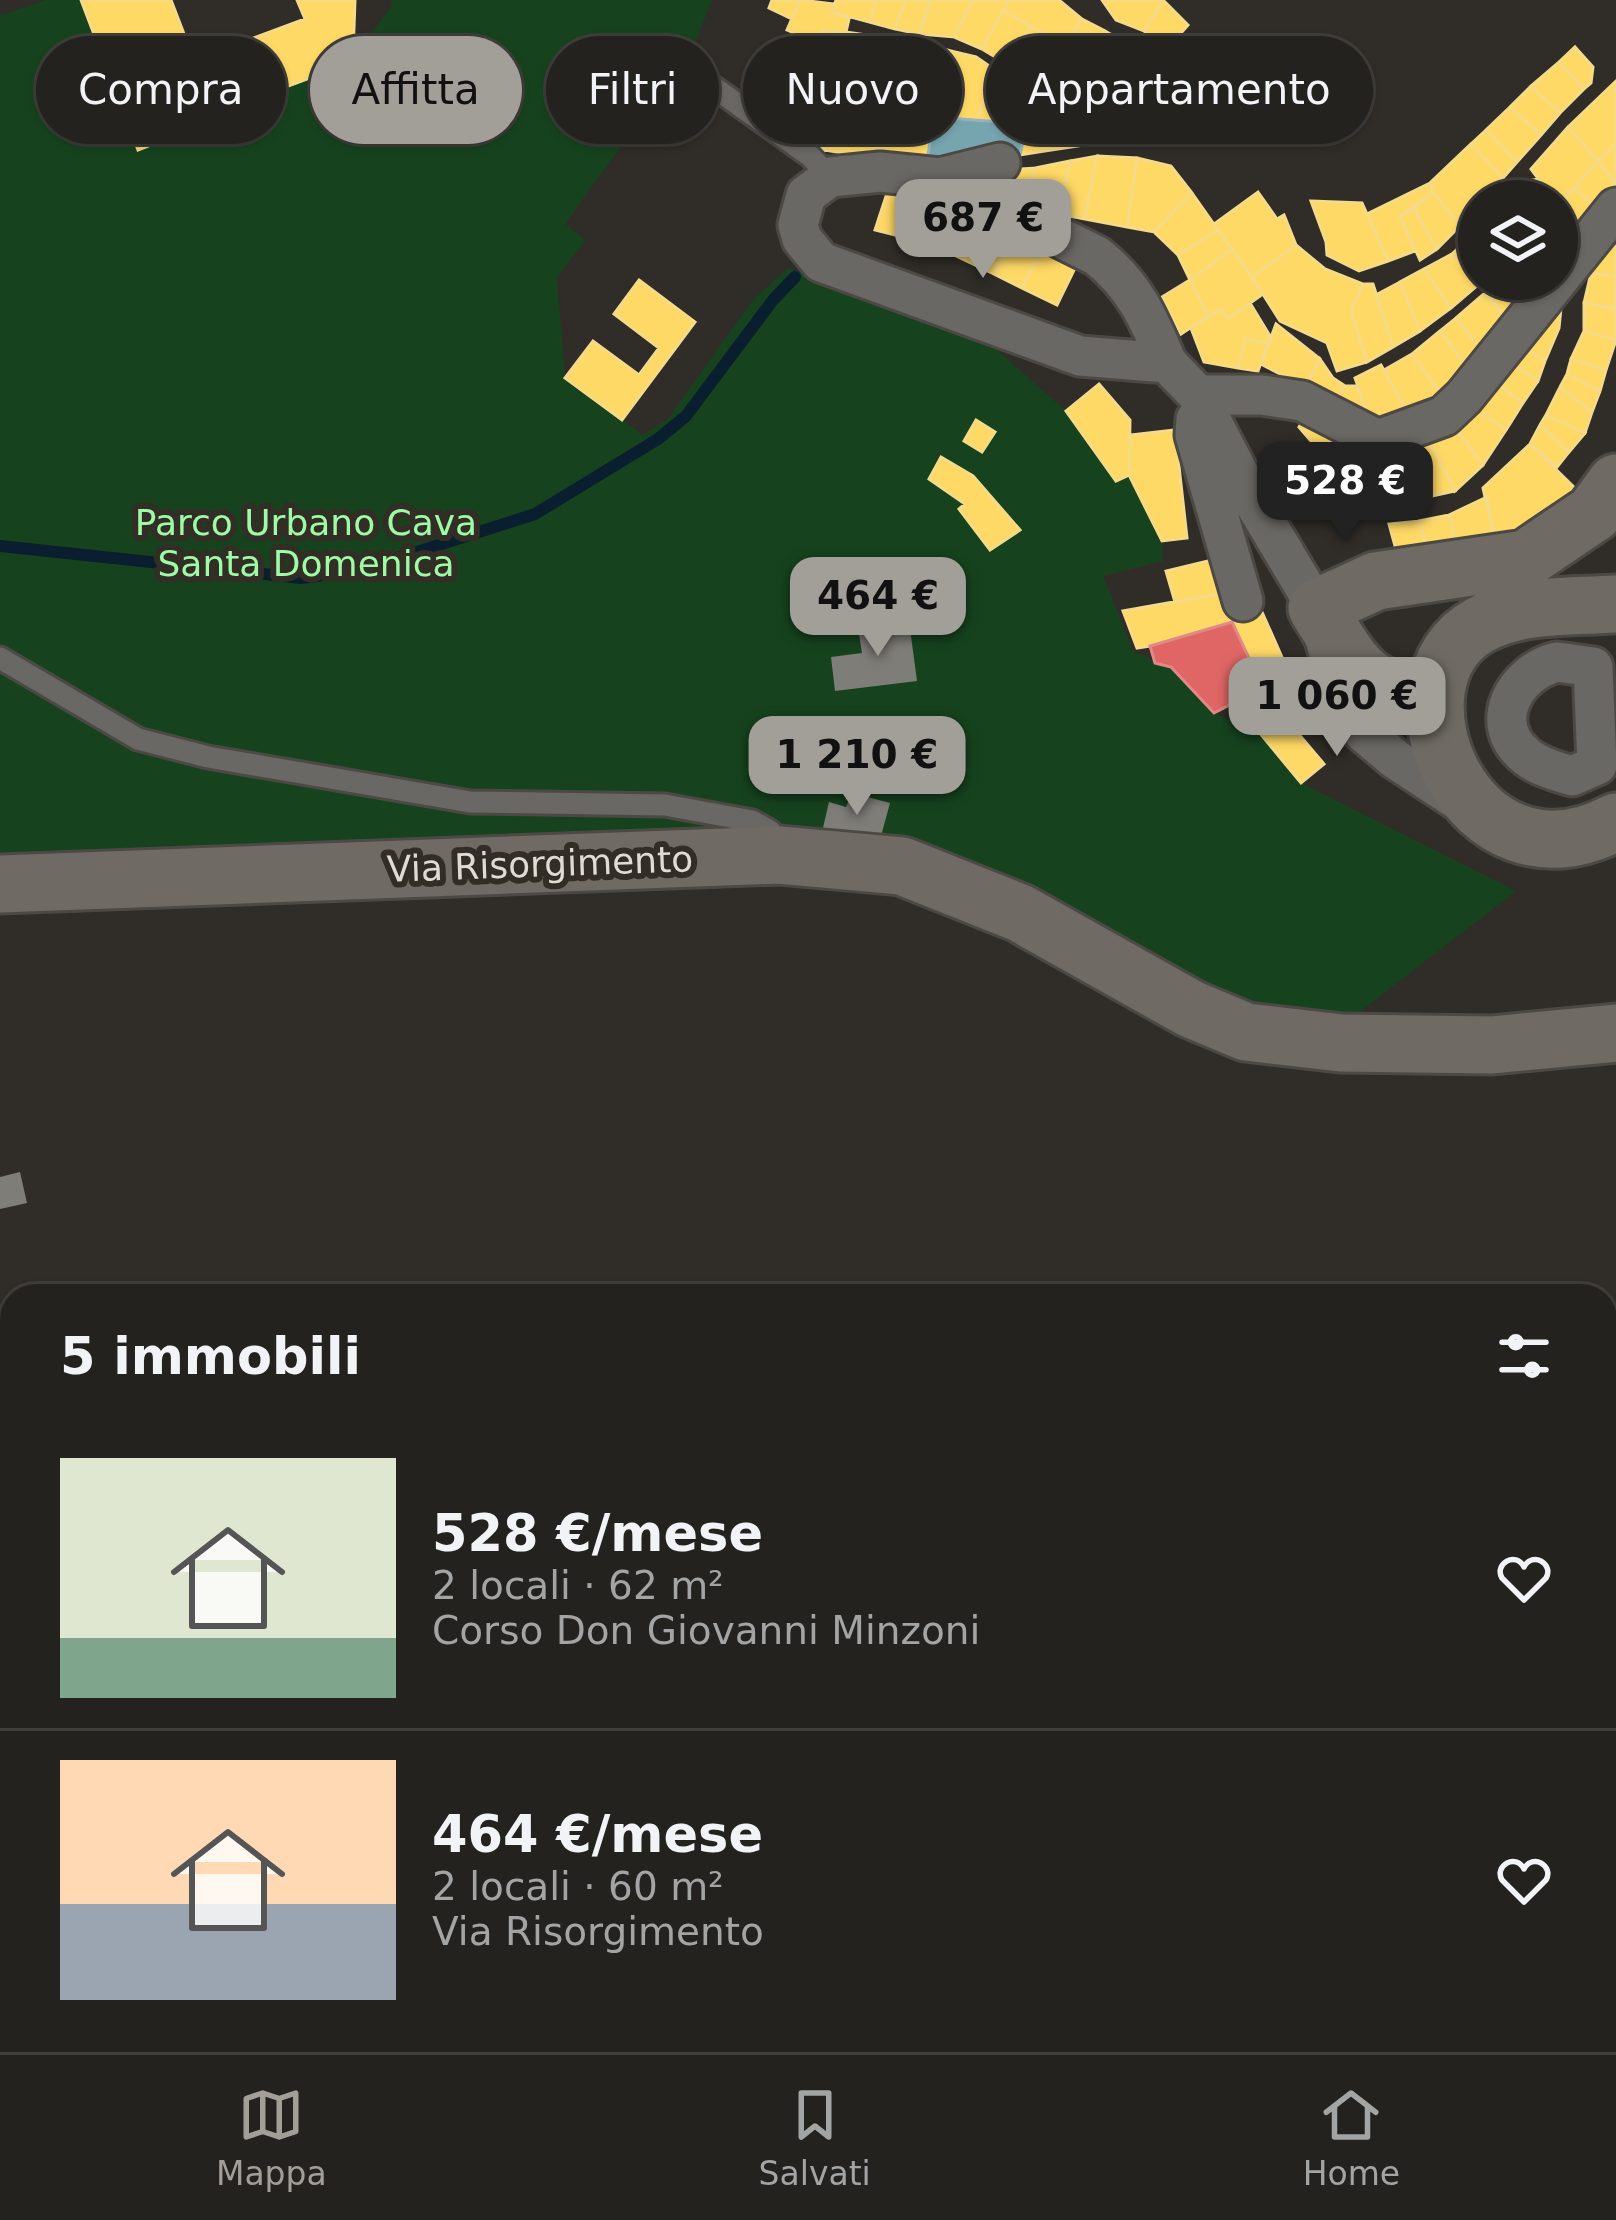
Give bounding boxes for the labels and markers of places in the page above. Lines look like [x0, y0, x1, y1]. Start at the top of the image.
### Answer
pin: 687 € [899, 179, 1067, 281]
pin: 528 € [1261, 442, 1429, 544]
pin: 464 € [794, 557, 962, 659]
pin: 1 060 € [1226, 657, 1448, 759]
pin: 1 210 € [746, 716, 968, 818]

